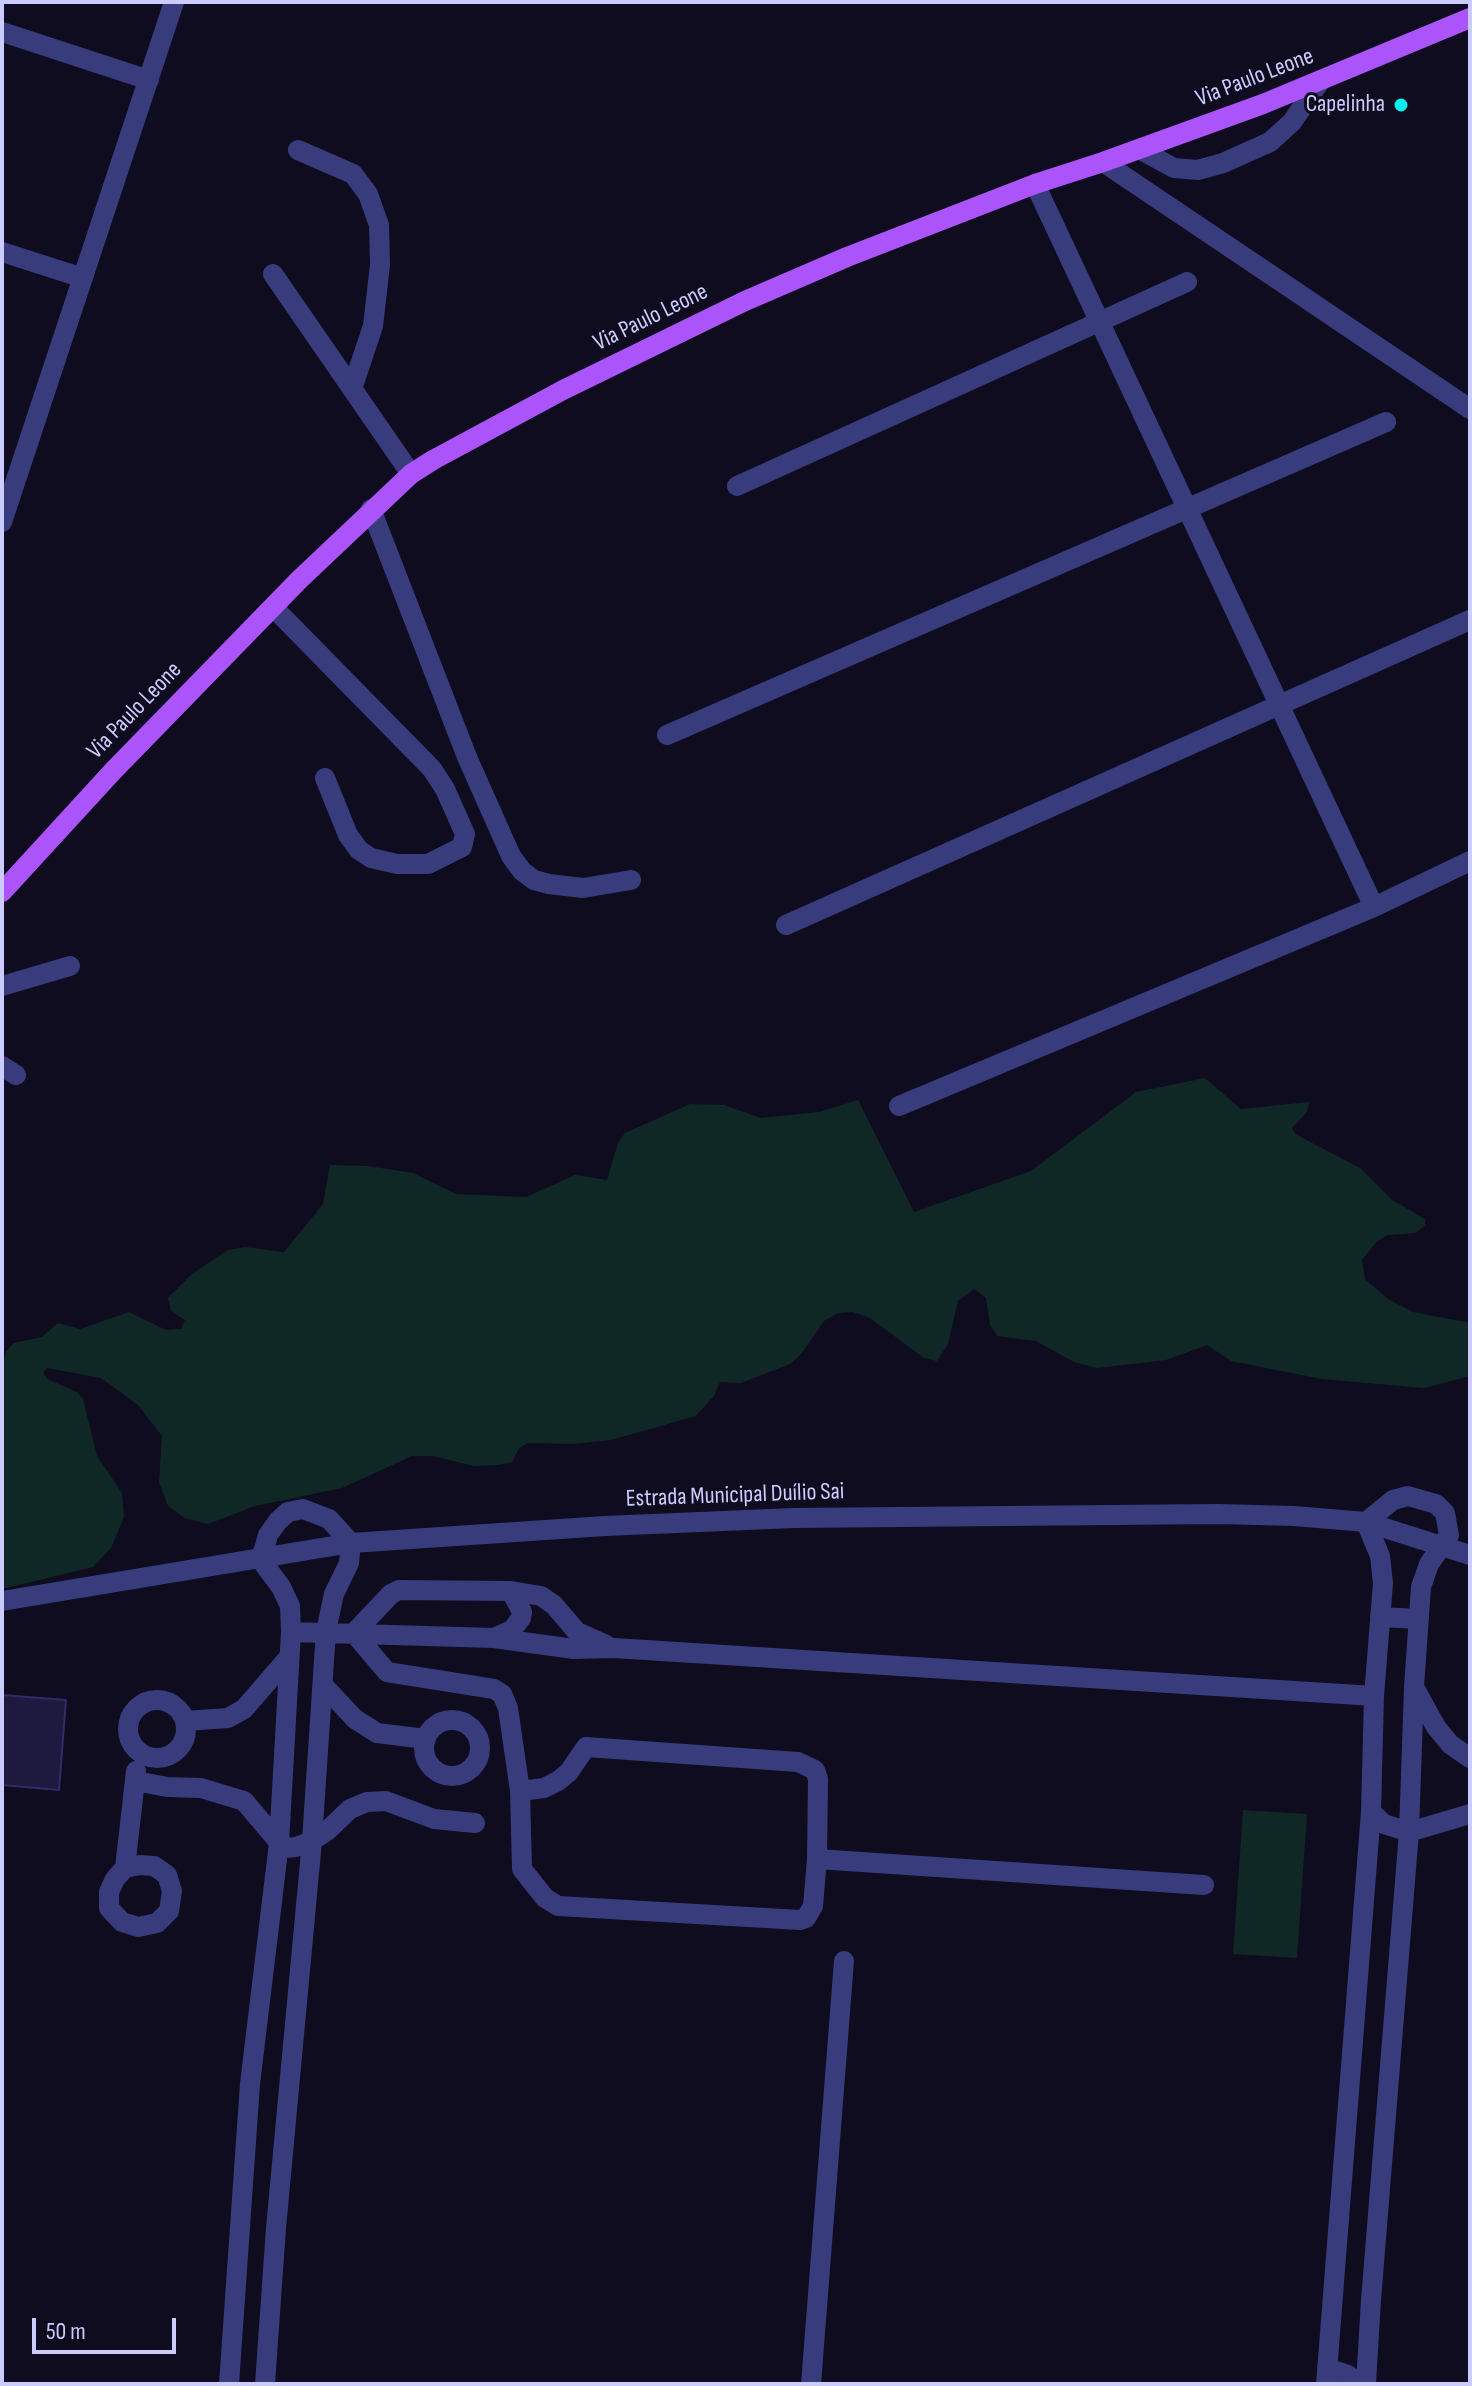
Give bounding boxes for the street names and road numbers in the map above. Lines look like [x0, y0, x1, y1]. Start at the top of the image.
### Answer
street label: Via Paulo Leone [1192, 42, 1318, 114]
street label: Via Paulo Leone [589, 278, 713, 358]
street label: Via Paulo Leone [82, 656, 188, 766]
street label: Estrada Municipal Duílio Sai [625, 1478, 845, 1514]

